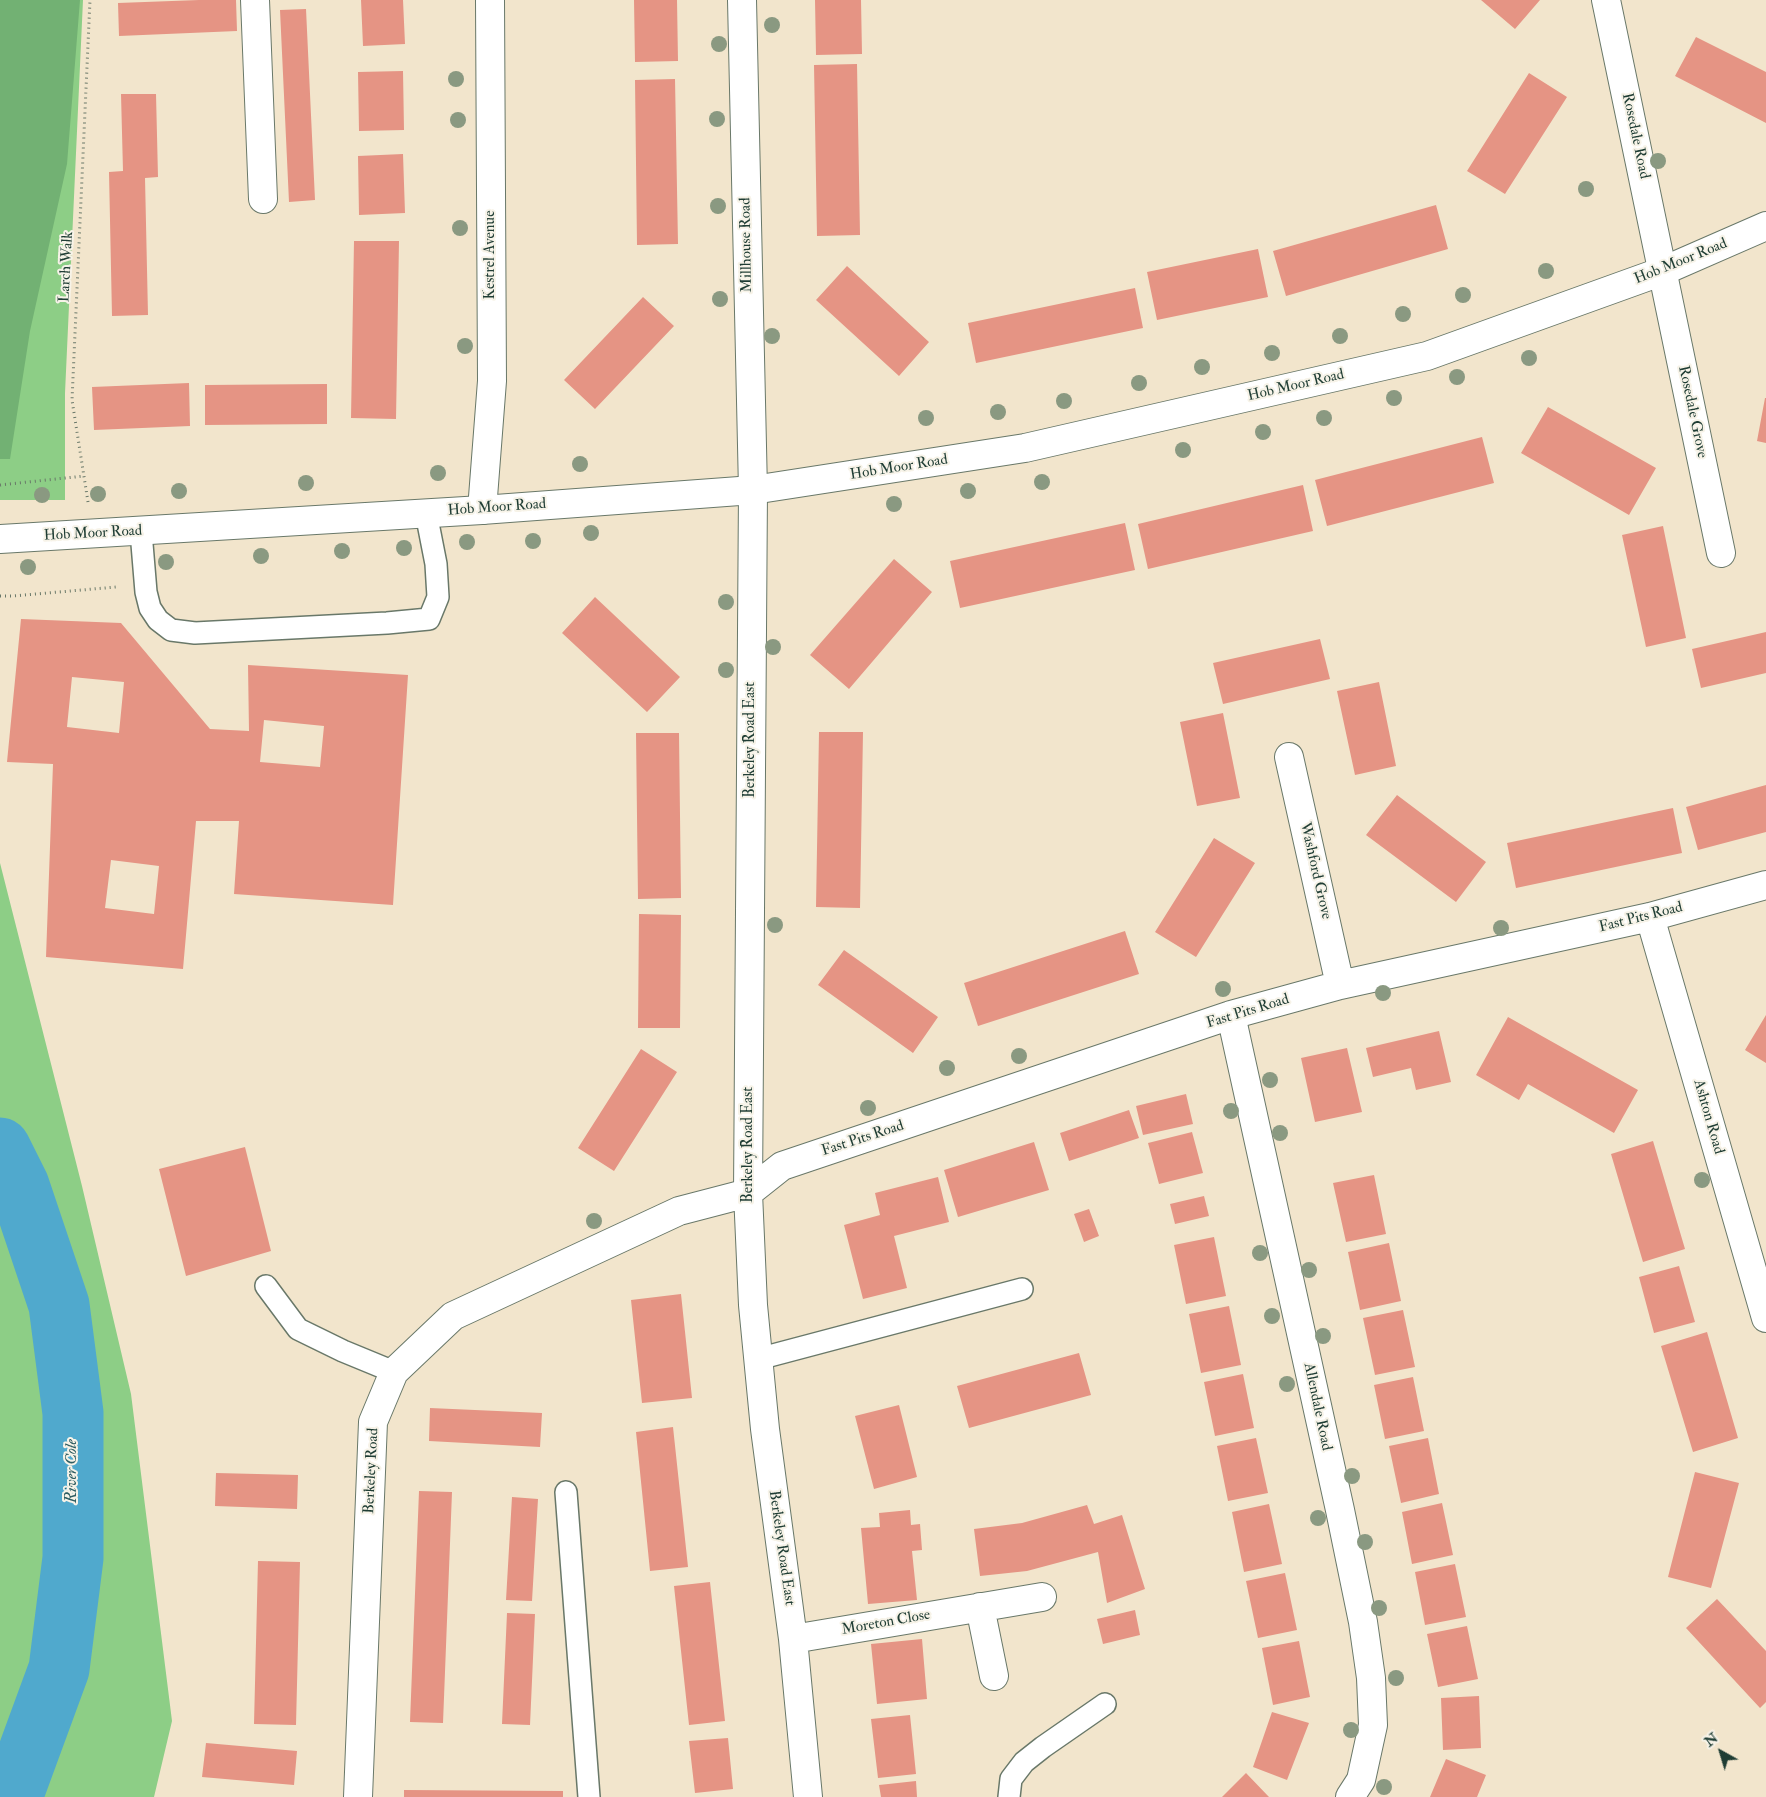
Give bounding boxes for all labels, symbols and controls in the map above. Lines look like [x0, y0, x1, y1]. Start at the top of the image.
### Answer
street label: Rosedale Road [1617, 91, 1653, 181]
street label: Millhouse Road [737, 197, 757, 293]
street label: Kestrel Avenue [482, 211, 500, 299]
street label: Larch Walk [56, 231, 78, 303]
street label: Hob Moor Road [1632, 235, 1730, 289]
street label: Rosedale Grove [1673, 364, 1711, 460]
street label: Hob Moor Road [1246, 366, 1346, 406]
street label: Hob Moor Road [849, 451, 949, 485]
street label: Hob Moor Road [447, 496, 547, 520]
street label: Hob Moor Road [43, 522, 143, 546]
street label: Berkeley Road East [742, 682, 760, 798]
street label: Washford Grove [1295, 821, 1335, 921]
street label: Fast Pits Road [1597, 899, 1685, 937]
street label: Fast Pits Road [1205, 991, 1291, 1033]
street label: Ashton Road [1689, 1078, 1727, 1156]
street label: Berkeley Road East [740, 1087, 758, 1203]
street label: Fast Pits Road [820, 1117, 906, 1161]
street label: Allendale Road [1299, 1361, 1335, 1453]
street label: Berkeley Road [361, 1428, 383, 1514]
water label: River Cole [63, 1439, 83, 1503]
street label: Berkeley Road East [764, 1489, 798, 1607]
street label: Moreton Close [840, 1606, 932, 1640]
north arrow [1696, 1727, 1746, 1777]
text: N [1701, 1729, 1721, 1751]

